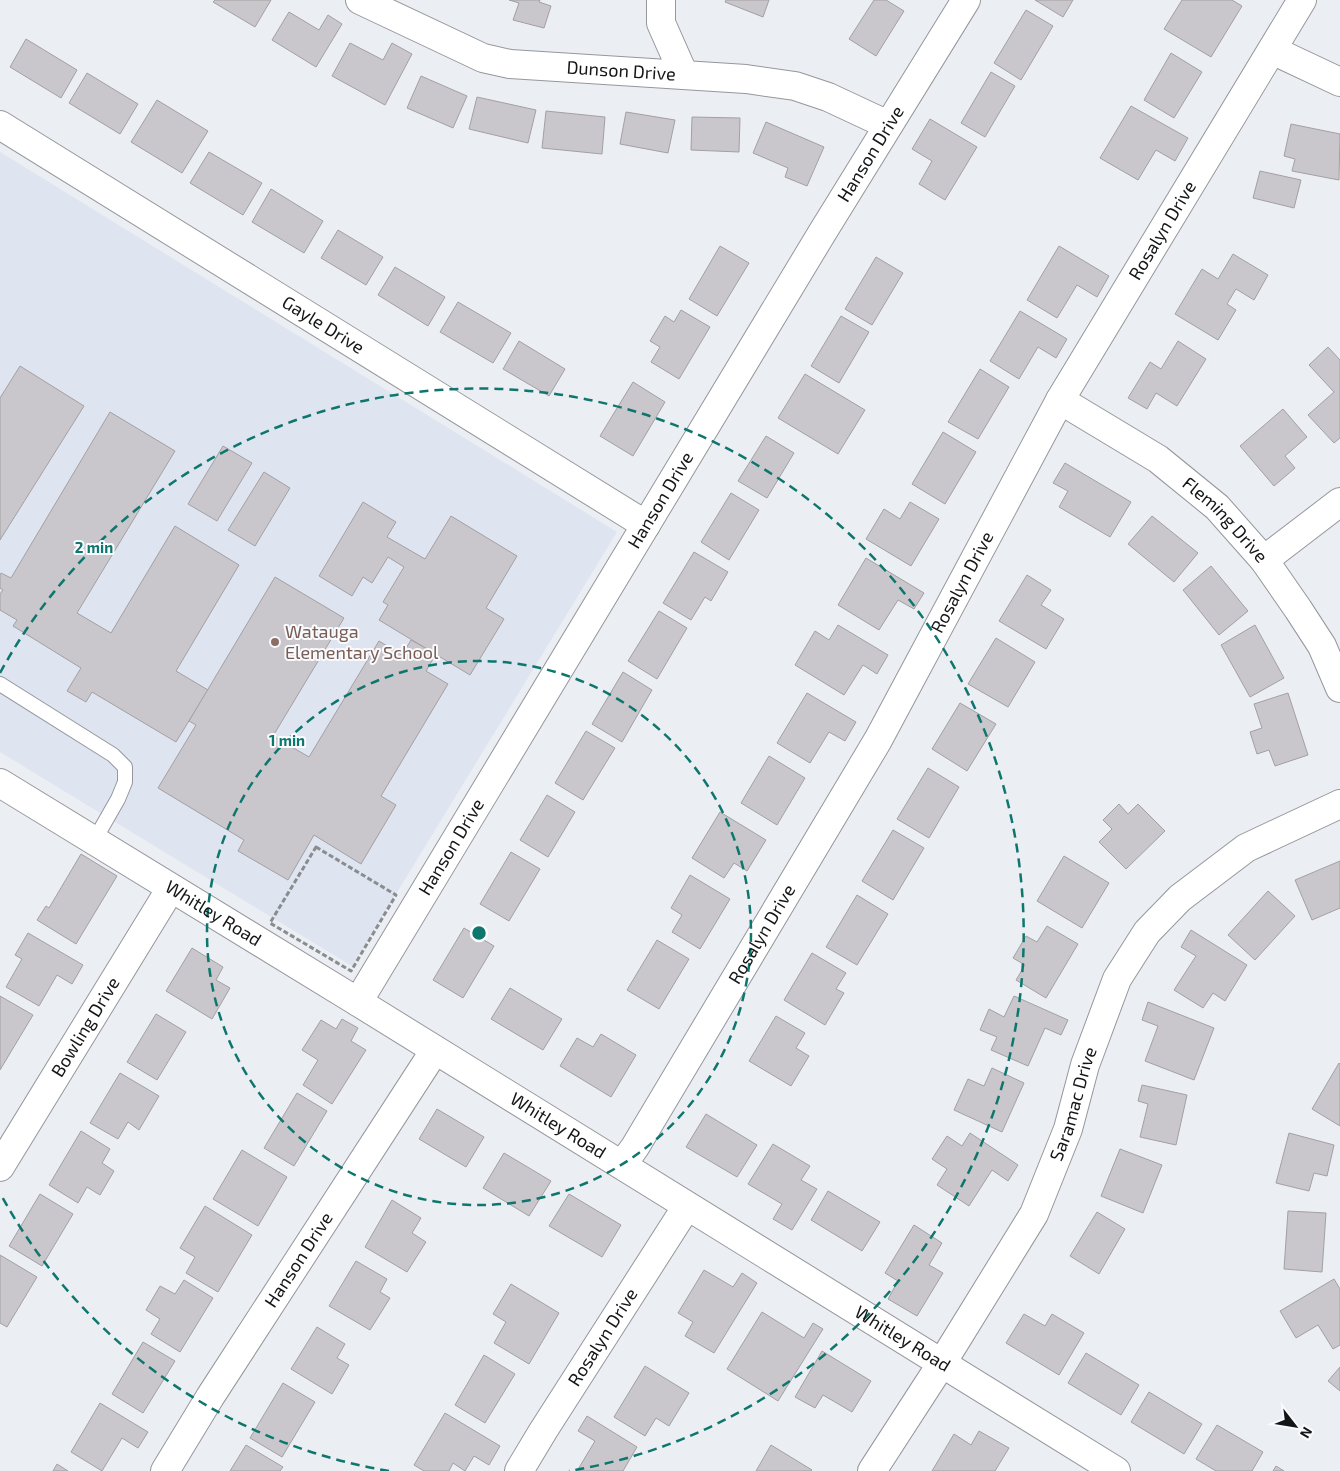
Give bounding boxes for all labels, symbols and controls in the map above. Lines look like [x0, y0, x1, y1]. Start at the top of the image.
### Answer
street label: Dunson Drive [566, 56, 676, 85]
street label: Hanson Drive [832, 101, 908, 206]
street label: Rosalyn Drive [1123, 176, 1200, 284]
street label: Gayle Drive [278, 290, 369, 358]
street label: Hanson Drive [622, 447, 697, 552]
street label: Fleming Drive [1178, 471, 1273, 567]
street label: Rosalyn Drive [925, 527, 998, 636]
text: 2 min [75, 538, 113, 556]
place label: Watauga Elementary School [285, 620, 439, 663]
marker: Watauga Elementary School [269, 636, 281, 648]
text: 1 min [269, 731, 305, 749]
street label: Hanson Drive [413, 794, 488, 899]
street label: Whitley Road [162, 875, 266, 950]
street label: Rosalyn Drive [723, 880, 799, 987]
centre of rings [470, 924, 488, 942]
street label: Bowling Drive [46, 973, 124, 1081]
street label: Saramac Drive [1044, 1043, 1101, 1164]
street label: Whitley Road [507, 1087, 611, 1163]
street label: Hanson Drive [259, 1208, 337, 1311]
street label: Rosalyn Drive [563, 1284, 642, 1390]
street label: Whitley Road [851, 1300, 955, 1376]
north arrow [1270, 1401, 1320, 1451]
text: N [1297, 1424, 1316, 1442]

